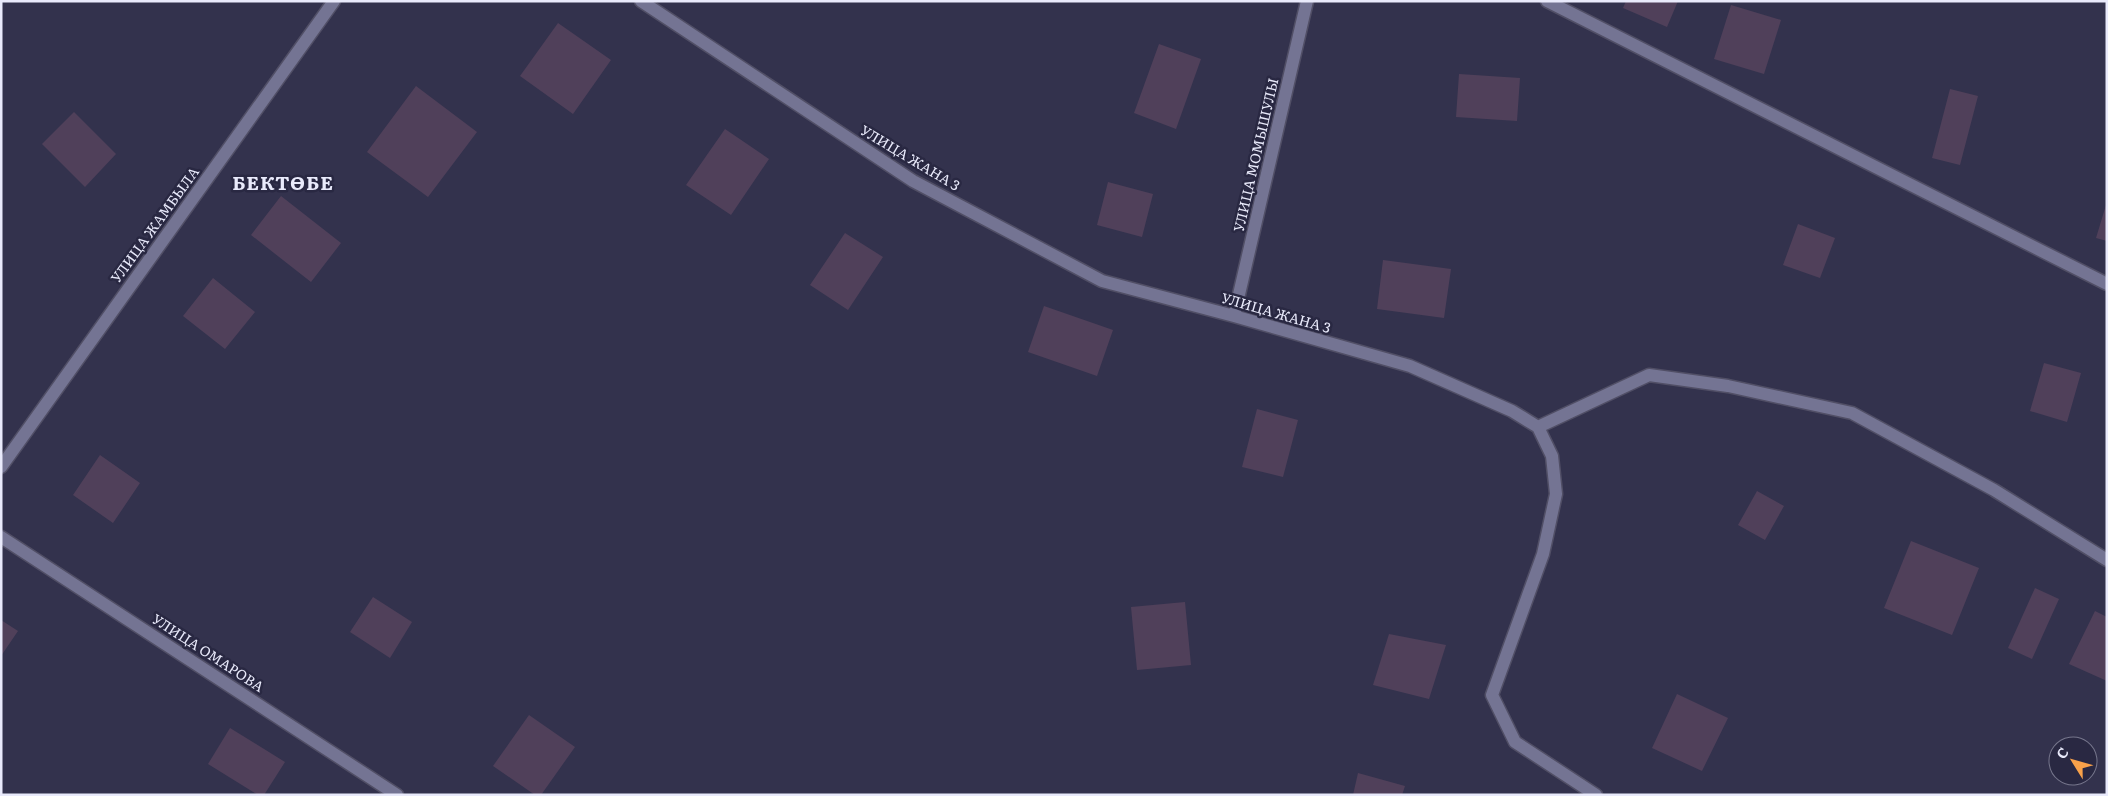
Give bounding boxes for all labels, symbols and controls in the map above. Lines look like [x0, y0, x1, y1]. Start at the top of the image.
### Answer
street label: УЛИЦА МОМЫШУЛЫ [1228, 76, 1282, 234]
street label: УЛИЦА ЖАНА 3 [857, 119, 964, 195]
street label: УЛИЦА ЖАМБЫЛА [105, 162, 203, 286]
district label: БЕКТӨБЕ [232, 168, 334, 196]
street label: УЛИЦА ЖАНА 3 [1219, 287, 1333, 337]
street label: УЛИЦА ОМАРОВА [149, 608, 269, 696]
north arrow [2048, 736, 2098, 786]
text: С [2051, 743, 2073, 763]

